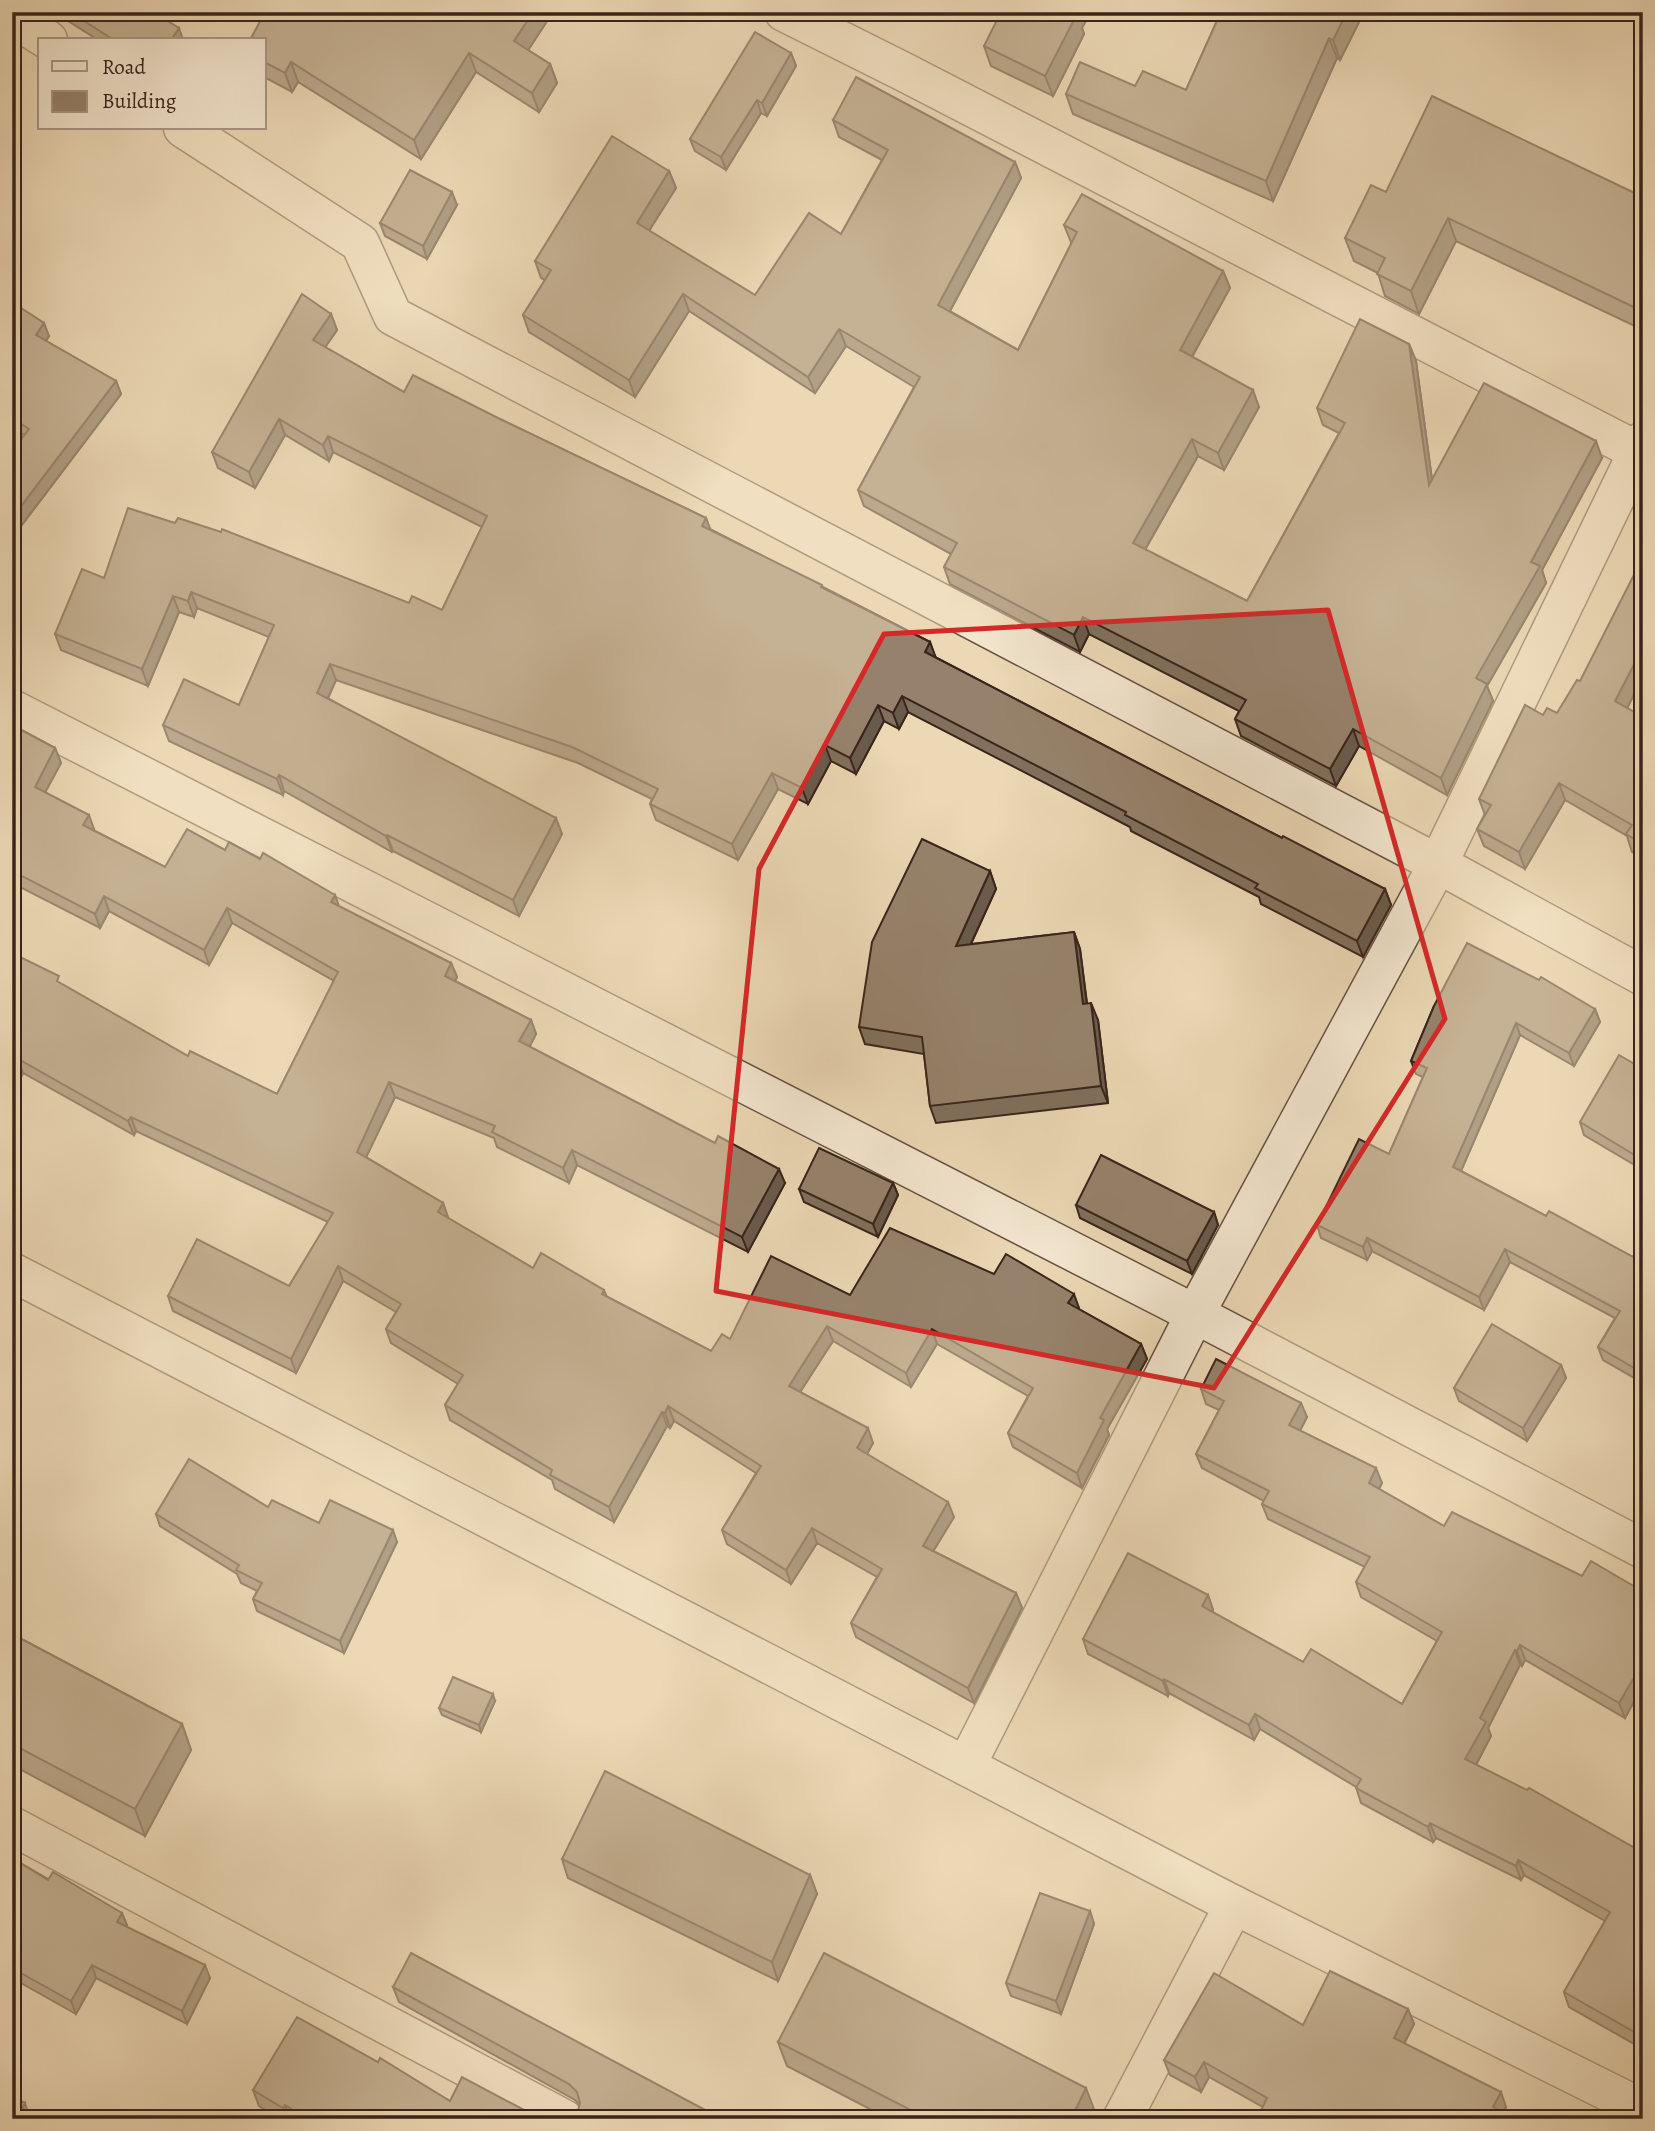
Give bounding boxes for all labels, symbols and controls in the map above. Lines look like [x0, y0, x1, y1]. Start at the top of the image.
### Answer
legend [38, 38, 266, 130]
text: Road [102, 53, 146, 81]
text: Building [102, 87, 177, 115]

